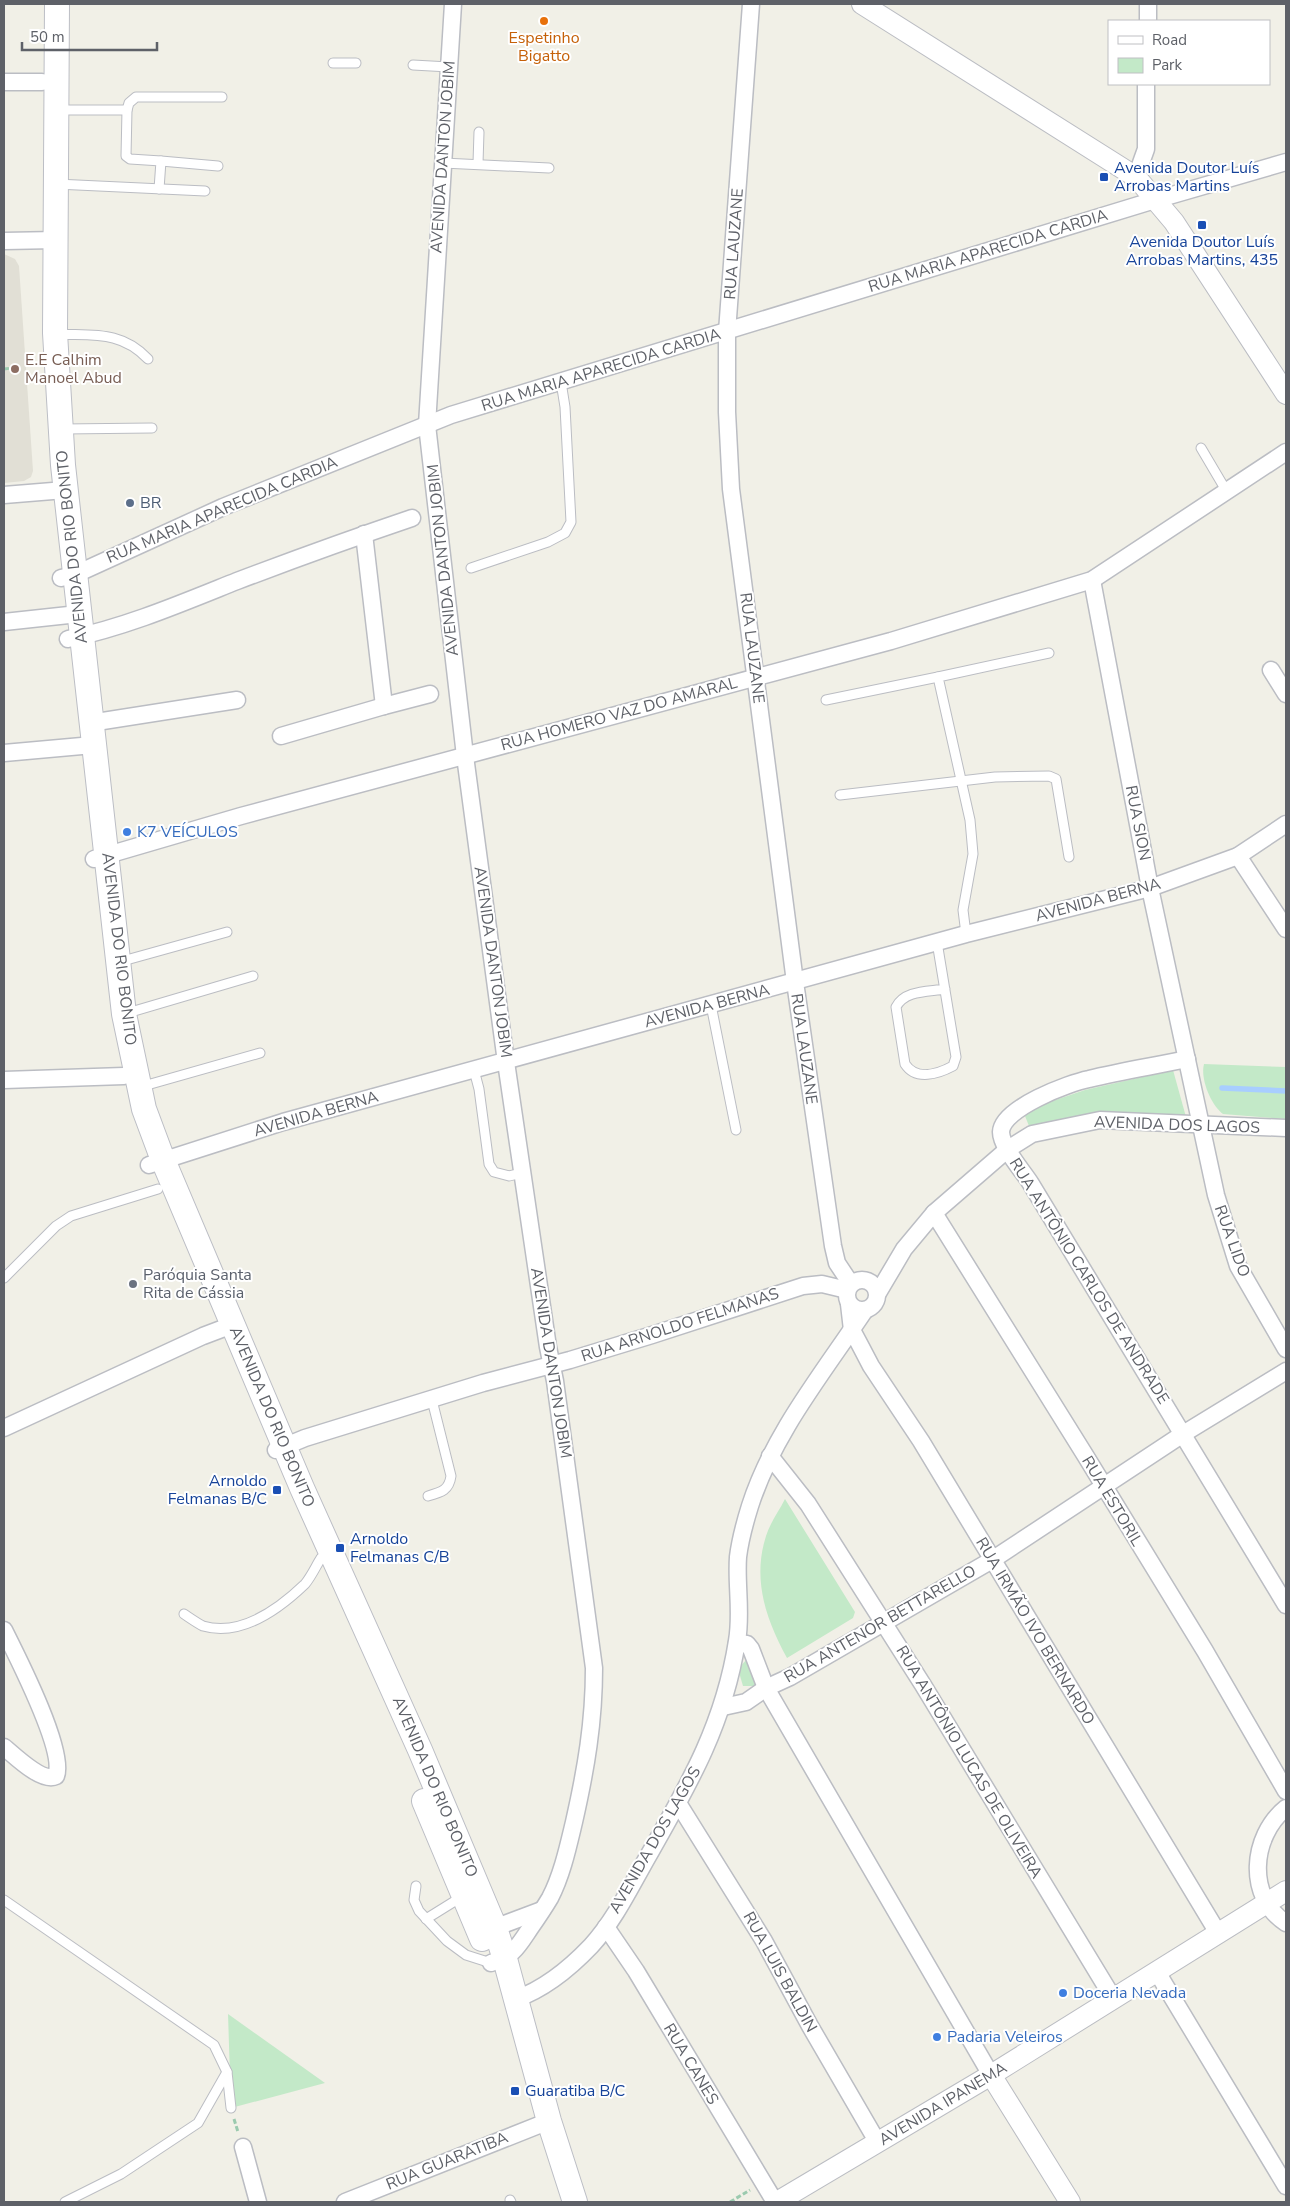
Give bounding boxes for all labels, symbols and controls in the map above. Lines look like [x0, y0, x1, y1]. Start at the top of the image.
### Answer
marker: Espetinho Bigatto [538, 15, 550, 27]
scale bar [22, 20, 158, 52]
legend [1108, 20, 1270, 85]
text: 50 m [30, 27, 65, 47]
place label: Espetinho Bigatto [508, 27, 580, 67]
text: Road [1152, 30, 1187, 50]
text: Park [1152, 55, 1182, 75]
street label: AVENIDA DANTON JOBIM [425, 60, 461, 254]
place label: Avenida Doutor Luís Arrobas Martins [1114, 157, 1260, 197]
marker: Avenida Doutor Luís Arrobas Martins [1098, 171, 1110, 183]
street label: RUA LAUZANE [719, 187, 749, 301]
street label: RUA MARIA APARECIDA CARDIA [866, 204, 1111, 298]
marker: Avenida Doutor Luís Arrobas Martins, 435 [1196, 219, 1208, 231]
place label: Avenida Doutor Luís Arrobas Martins, 435 [1126, 231, 1278, 271]
street label: RUA MARIA APARECIDA CARDIA [479, 323, 724, 417]
place label: E.E Calhim Manoel Abud [25, 349, 122, 389]
marker: E.E Calhim Manoel Abud [9, 363, 21, 375]
street label: AVENIDA DO RIO BONITO [51, 449, 93, 645]
street label: RUA MARIA APARECIDA CARDIA [103, 451, 341, 569]
street label: AVENIDA DANTON JOBIM [422, 463, 464, 657]
place label: BR [140, 492, 162, 514]
marker: BR [124, 497, 136, 509]
street label: RUA LAUZANE [734, 591, 770, 705]
street label: RUA HOMERO VAZ DO AMARAL [498, 672, 740, 756]
street label: RUA SION [1120, 784, 1156, 862]
place label: K7 VEÍCULOS [137, 821, 238, 843]
marker: K7 VEÍCULOS [121, 826, 133, 838]
street label: AVENIDA DO RIO BONITO [96, 851, 142, 1047]
street label: AVENIDA DANTON JOBIM [469, 865, 517, 1059]
street label: AVENIDA BERNA [1033, 873, 1163, 927]
street label: AVENIDA BERNA [642, 979, 772, 1033]
street label: RUA LAUZANE [785, 992, 823, 1106]
street label: AVENIDA BERNA [251, 1086, 381, 1142]
street label: AVENIDA DOS LAGOS [1094, 1111, 1261, 1139]
street label: RUA ANTÔNIO CARLOS DE ANDRADE [1004, 1154, 1174, 1408]
street label: RUA LIDO [1209, 1202, 1255, 1280]
place label: Paróquia Santa Rita de Cássia [143, 1264, 252, 1304]
street label: AVENIDA DANTON JOBIM [525, 1266, 577, 1460]
marker: Paróquia Santa Rita de Cássia [127, 1278, 139, 1290]
street label: RUA ARNOLDO FELMANAS [578, 1283, 782, 1367]
street label: AVENIDA DO RIO BONITO [224, 1323, 320, 1511]
street label: RUA ESTORIL [1076, 1452, 1148, 1550]
place label: Arnoldo Felmanas B/C [168, 1470, 267, 1510]
marker: Arnoldo Felmanas B/C [271, 1484, 283, 1496]
place label: Arnoldo Felmanas C/B [350, 1528, 450, 1568]
street label: RUA IRMÃO IVO BERNARDO [970, 1533, 1100, 1729]
marker: Arnoldo Felmanas C/B [334, 1542, 346, 1554]
street label: RUA ANTENOR BETTARELLO [780, 1560, 980, 1688]
street label: RUA ANTÔNIO LUCAS DE OLIVEIRA [891, 1641, 1048, 1883]
street label: AVENIDA DO RIO BONITO [387, 1693, 483, 1881]
street label: AVENIDA DOS LAGOS [604, 1762, 706, 1917]
street label: RUA LUIS BALDIN [738, 1908, 822, 2036]
place label: Doceria Nevada [1073, 1982, 1186, 2004]
marker: Doceria Nevada [1057, 1987, 1069, 1999]
street label: RUA CANES [658, 2019, 724, 2109]
place label: Padaria Veleiros [947, 2026, 1063, 2048]
marker: Padaria Veleiros [931, 2031, 943, 2043]
street label: AVENIDA IPANEMA [875, 2057, 1011, 2151]
place label: Guaratiba B/C [525, 2080, 626, 2102]
marker: Guaratiba B/C [509, 2085, 521, 2097]
street label: RUA GUARATIBA [383, 2126, 512, 2196]

